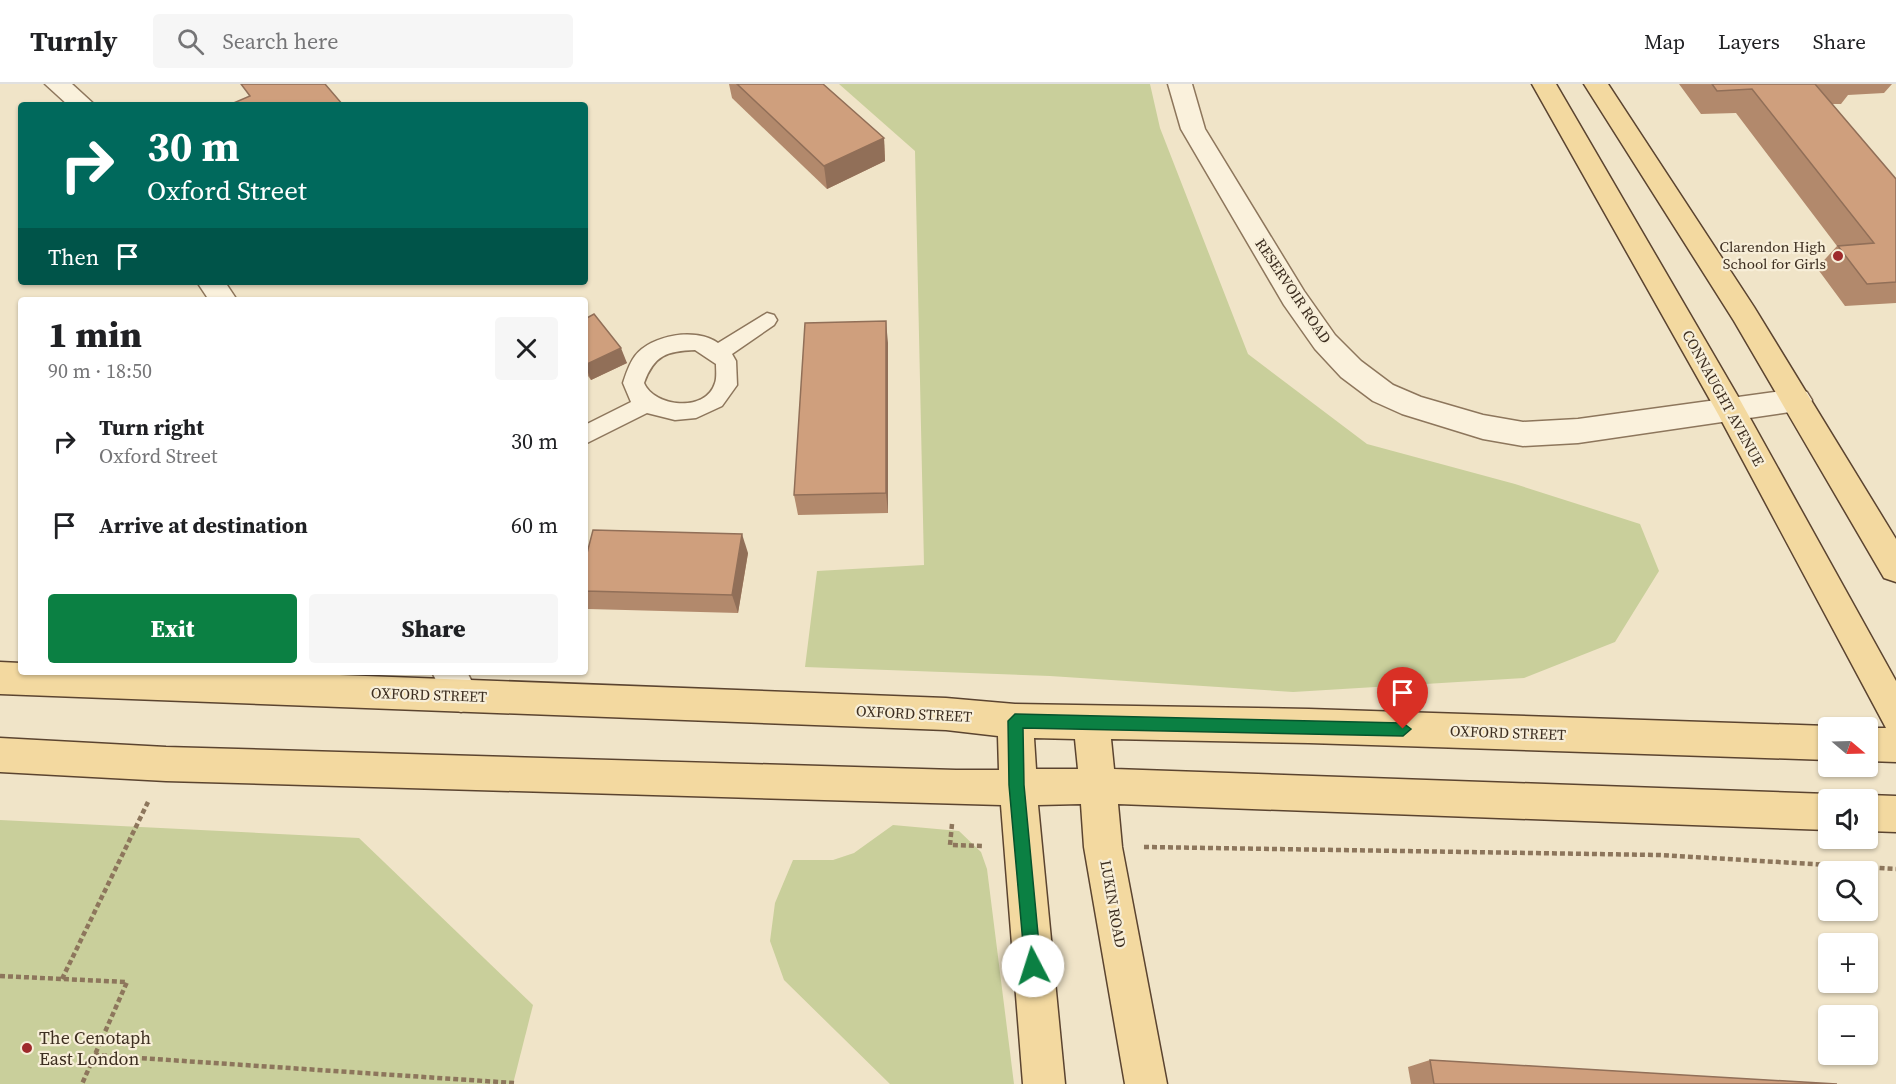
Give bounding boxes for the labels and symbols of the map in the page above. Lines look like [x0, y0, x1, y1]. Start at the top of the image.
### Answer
street label: RESERVOIR ROAD [1250, 234, 1336, 347]
place label: Clarendon High School for Girls [1719, 236, 1826, 274]
marker: Clarendon High School for Girls [1831, 249, 1845, 263]
street label: CONNAUGHT AVENUE [1677, 326, 1770, 470]
pin [1377, 667, 1428, 729]
street label: OXFORD STREET [371, 682, 487, 707]
street label: OXFORD STREET [856, 700, 973, 727]
north arrow [1818, 717, 1878, 777]
street label: OXFORD STREET [1450, 720, 1566, 745]
street label: LUKIN ROAD [1095, 858, 1132, 949]
position arrow [1001, 934, 1065, 998]
place label: The Cenotaph East London [39, 1025, 151, 1071]
marker: The Cenotaph East London [20, 1041, 34, 1055]

